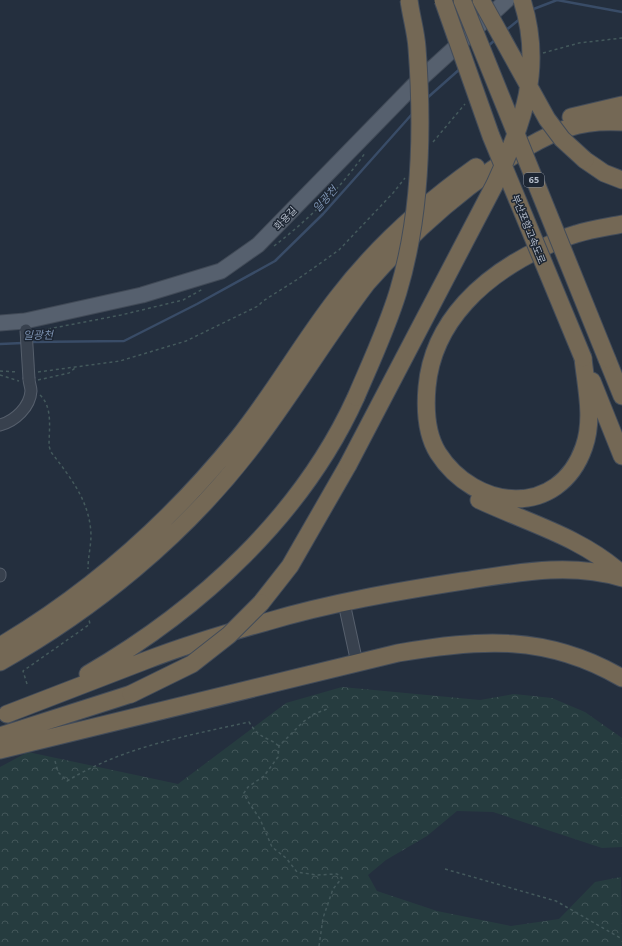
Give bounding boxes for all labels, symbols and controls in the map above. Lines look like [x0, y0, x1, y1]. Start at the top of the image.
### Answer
road number: 65 [524, 173, 544, 187]
water label: 일광천 [309, 181, 342, 215]
street label: 부산포항고속도로 [509, 192, 549, 266]
street label: 화용길 [270, 203, 300, 233]
water label: 일광천 [23, 327, 55, 342]

